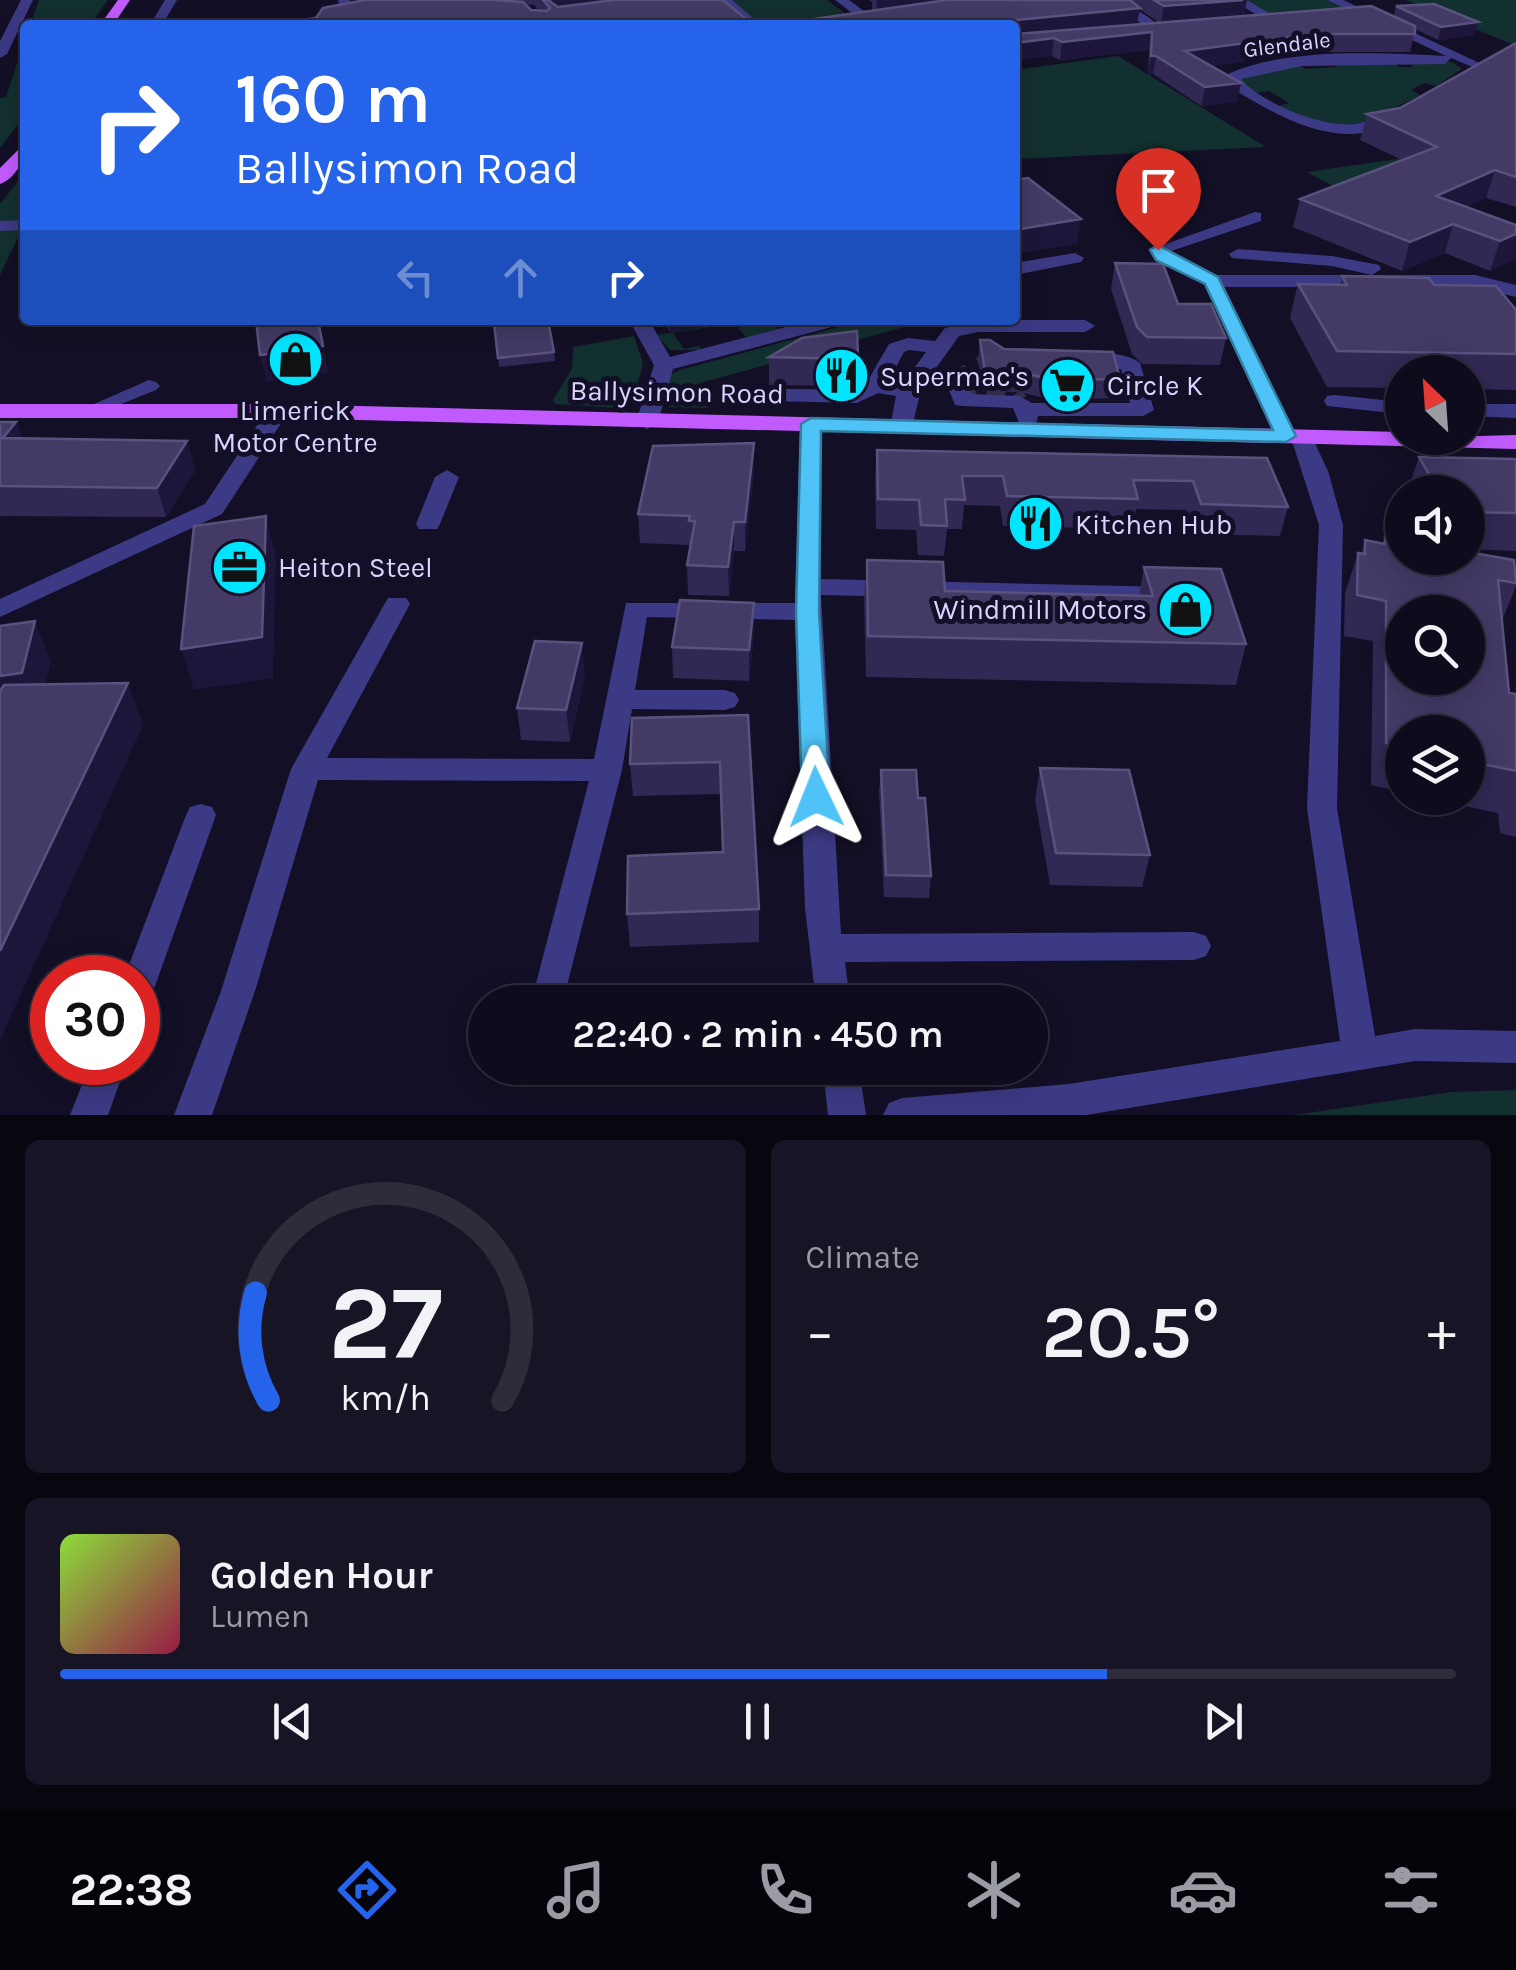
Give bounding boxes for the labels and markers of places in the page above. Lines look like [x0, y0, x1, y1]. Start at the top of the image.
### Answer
pin [1116, 148, 1201, 251]
shop icon: Limerick Motor Centre [265, 329, 325, 389]
restaurant icon: Supermac's [811, 346, 871, 406]
supermarket icon: Circle K [1038, 355, 1098, 415]
place label: Supermac's [880, 360, 1029, 393]
place label: Circle K [1107, 369, 1203, 402]
place label: Limerick Motor Centre [212, 394, 378, 459]
restaurant icon: Kitchen Hub [1006, 494, 1066, 554]
place label: Kitchen Hub [1075, 508, 1232, 541]
office icon: Heiton Steel [209, 537, 269, 597]
place label: Heiton Steel [278, 551, 433, 584]
shop icon: Windmill Motors [1156, 579, 1216, 639]
place label: Windmill Motors [934, 593, 1147, 626]

